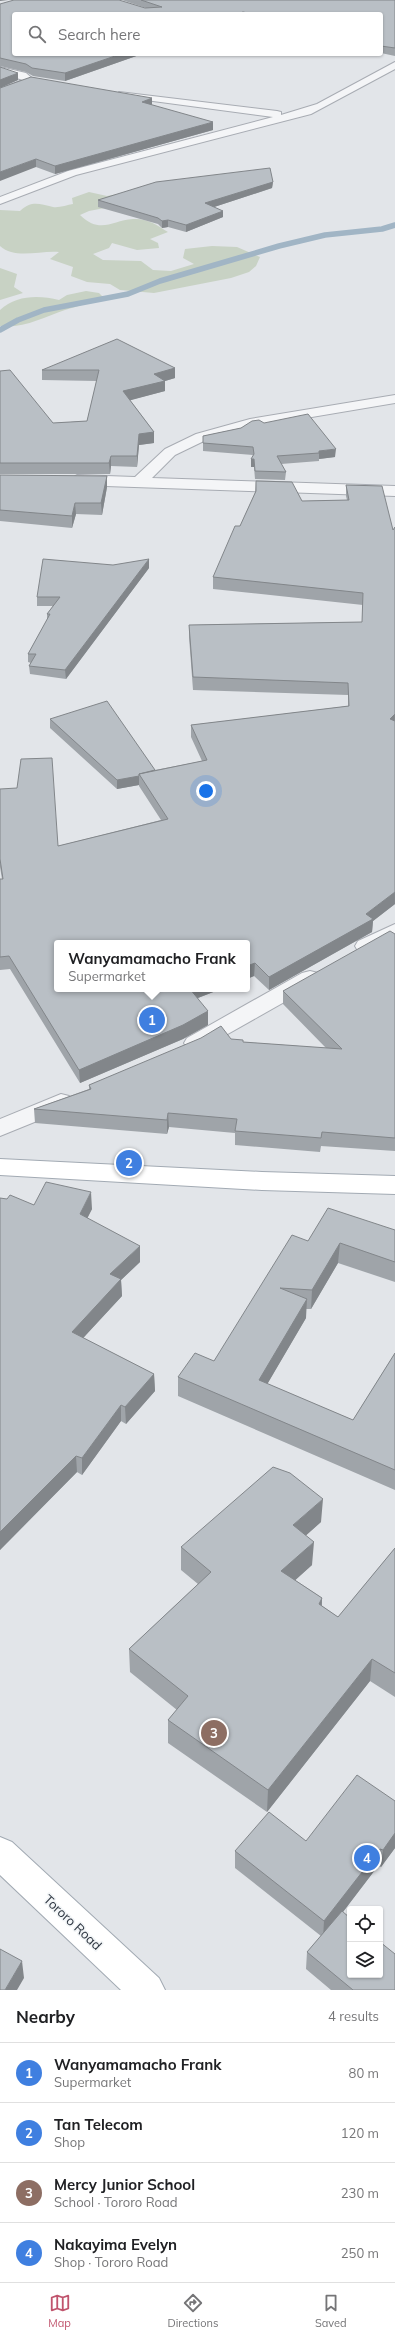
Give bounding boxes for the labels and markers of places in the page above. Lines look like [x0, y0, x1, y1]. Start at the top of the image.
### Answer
pin: 1 [139, 1005, 165, 1035]
pin: 2 [116, 1148, 142, 1178]
pin: 3 [201, 1718, 227, 1748]
pin: 4 [354, 1843, 380, 1873]

